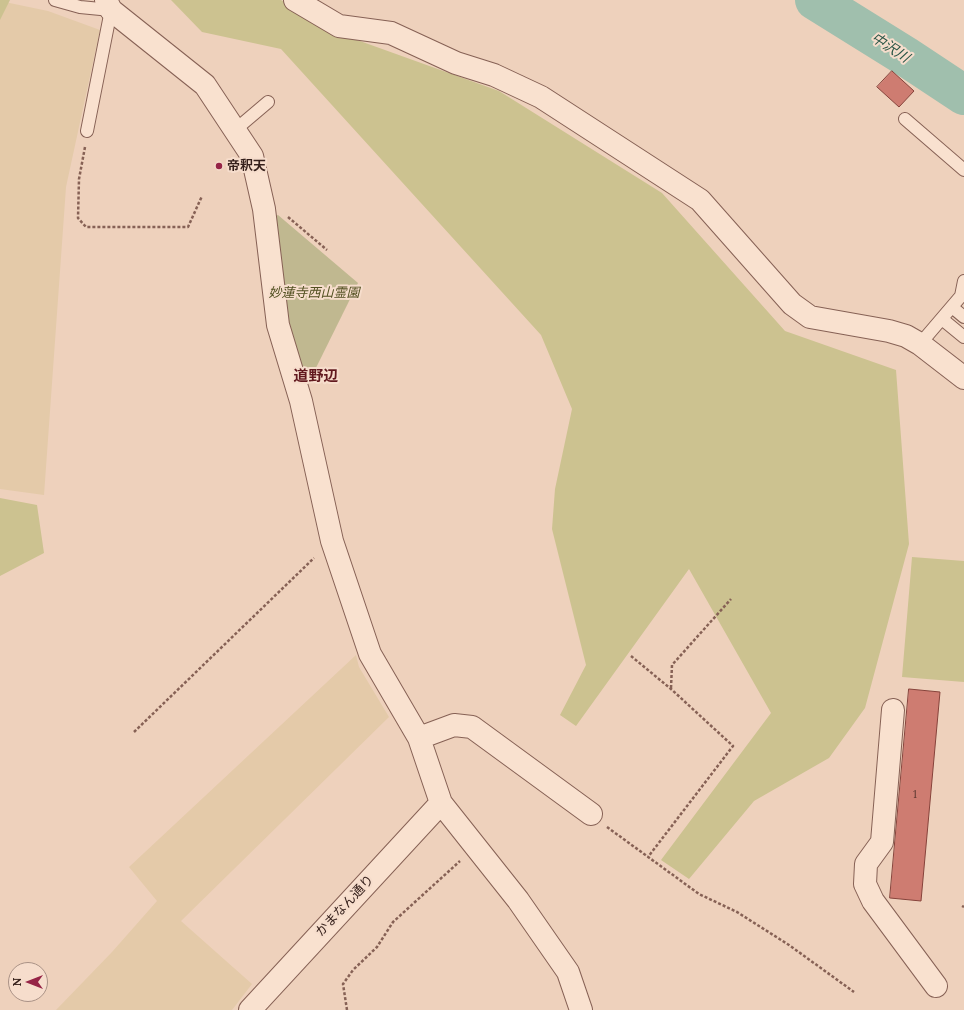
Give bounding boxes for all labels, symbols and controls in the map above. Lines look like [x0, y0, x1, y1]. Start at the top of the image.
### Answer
water label: 中沢川 [868, 30, 912, 66]
place label: 帝釈天 [227, 158, 266, 174]
marker: 帝釈天 [214, 161, 224, 171]
park label: 妙蓮寺西山霊園 [269, 285, 359, 301]
district label: 道野辺 [294, 368, 338, 386]
house number: 1 [913, 788, 917, 802]
street label: かまなん通り [313, 872, 377, 940]
north arrow [8, 962, 48, 1002]
text: N [10, 978, 24, 986]

